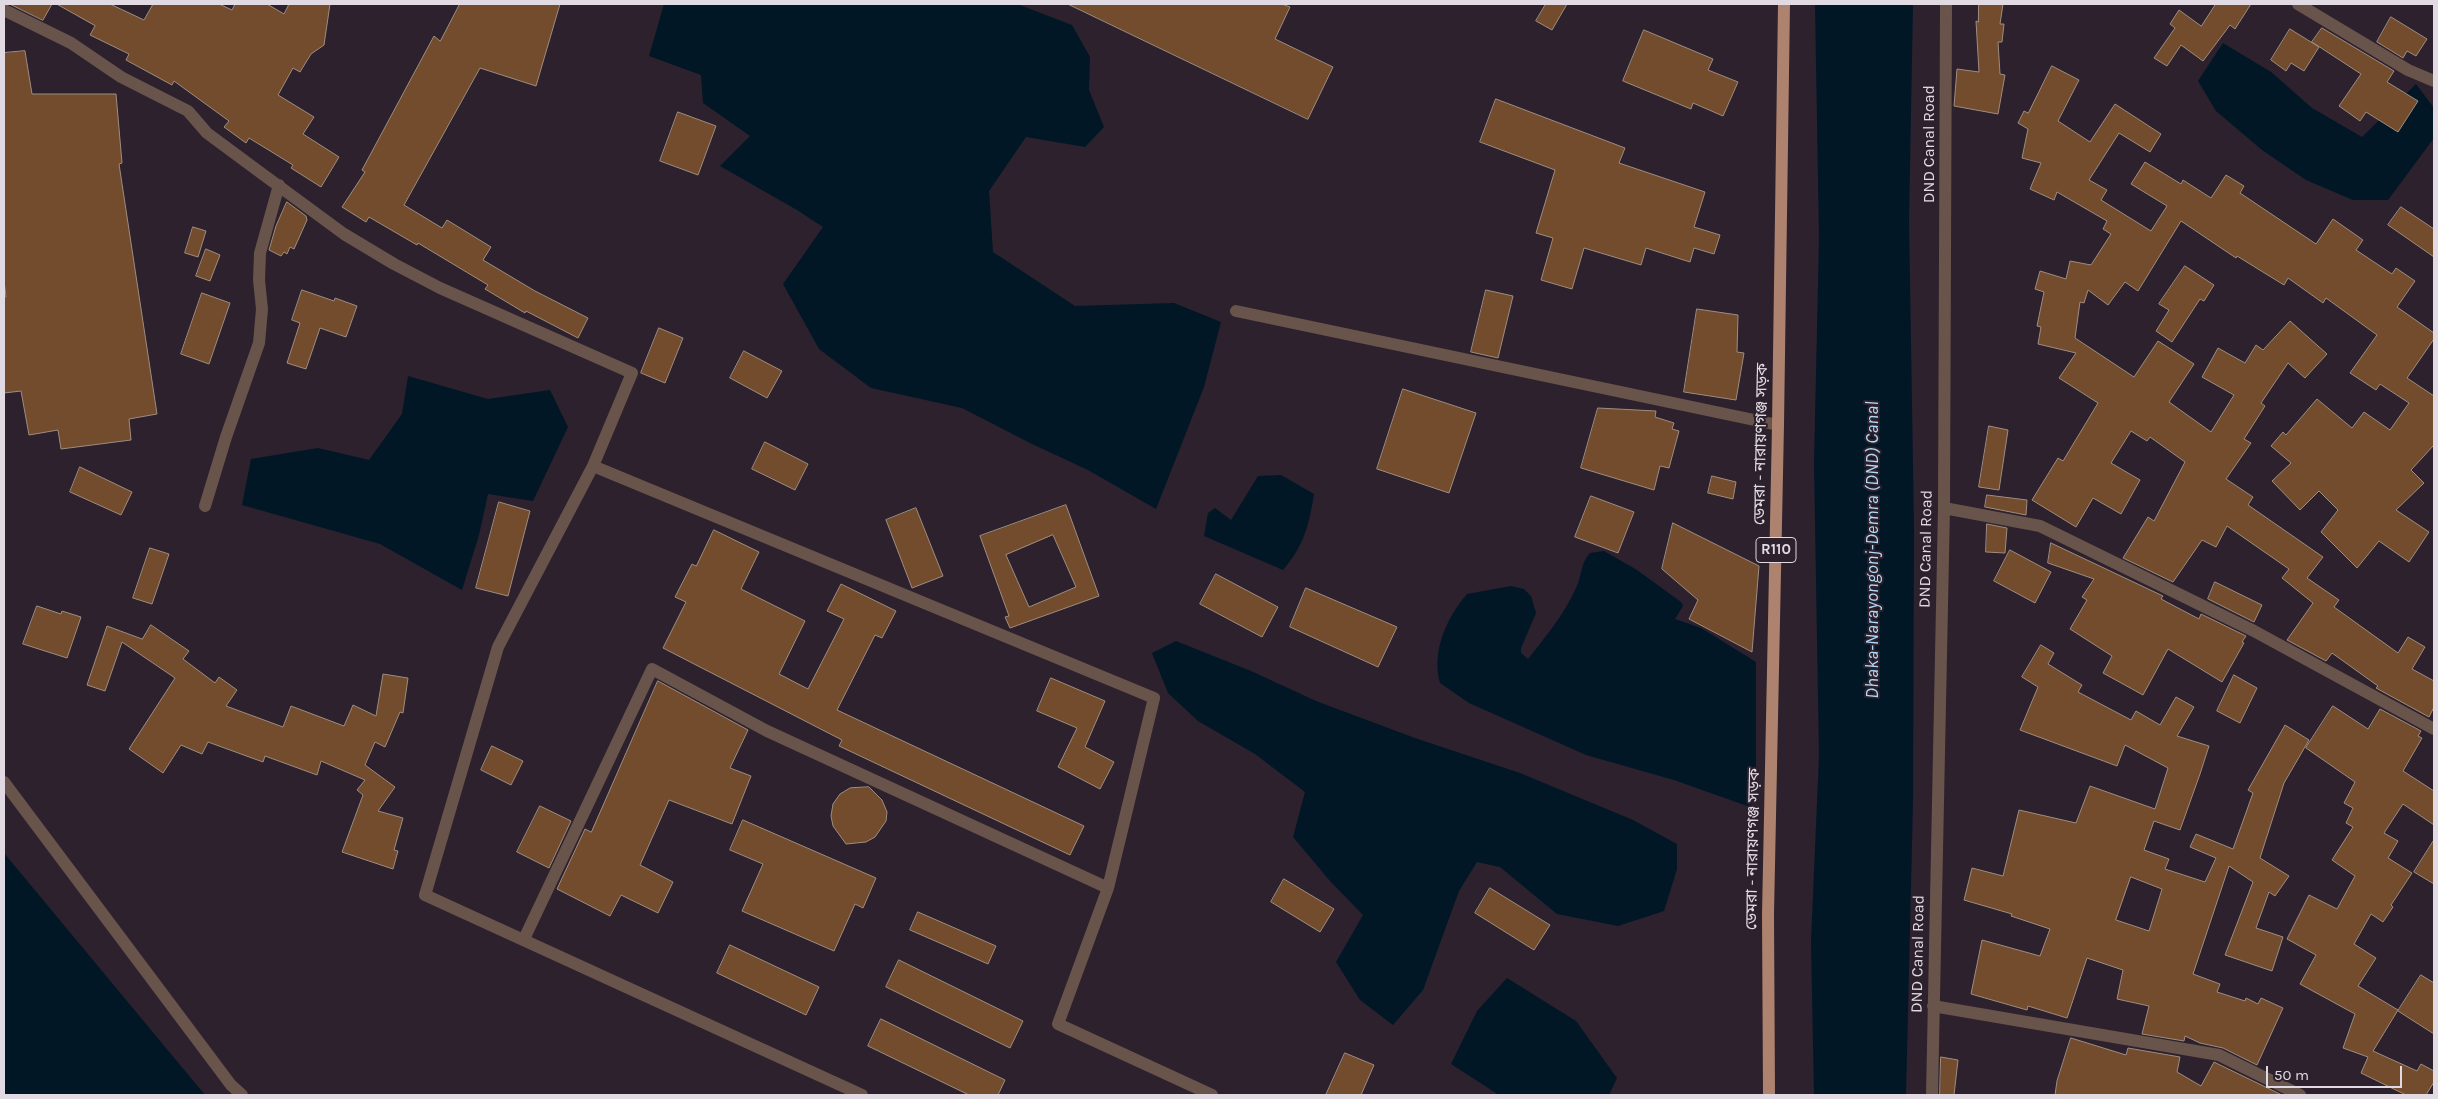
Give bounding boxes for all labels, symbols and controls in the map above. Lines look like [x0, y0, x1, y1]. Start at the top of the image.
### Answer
street label: DND Canal Road [1919, 85, 1939, 203]
street label: ডেমরা - নারায়ণগঞ্জ সড়ক [1750, 363, 1772, 525]
water label: Dhaka-Narayongonj-Demra (DND) Canal [1862, 401, 1884, 699]
street label: DND Canal Road [1915, 490, 1937, 608]
road number: R110 [1756, 538, 1796, 562]
street label: ডেমরা - নারায়ণগঞ্জ সড়ক [1742, 768, 1764, 930]
street label: DND Canal Road [1907, 895, 1929, 1013]
scale bar [2268, 1056, 2404, 1088]
text: 50 m [2274, 1066, 2309, 1084]

